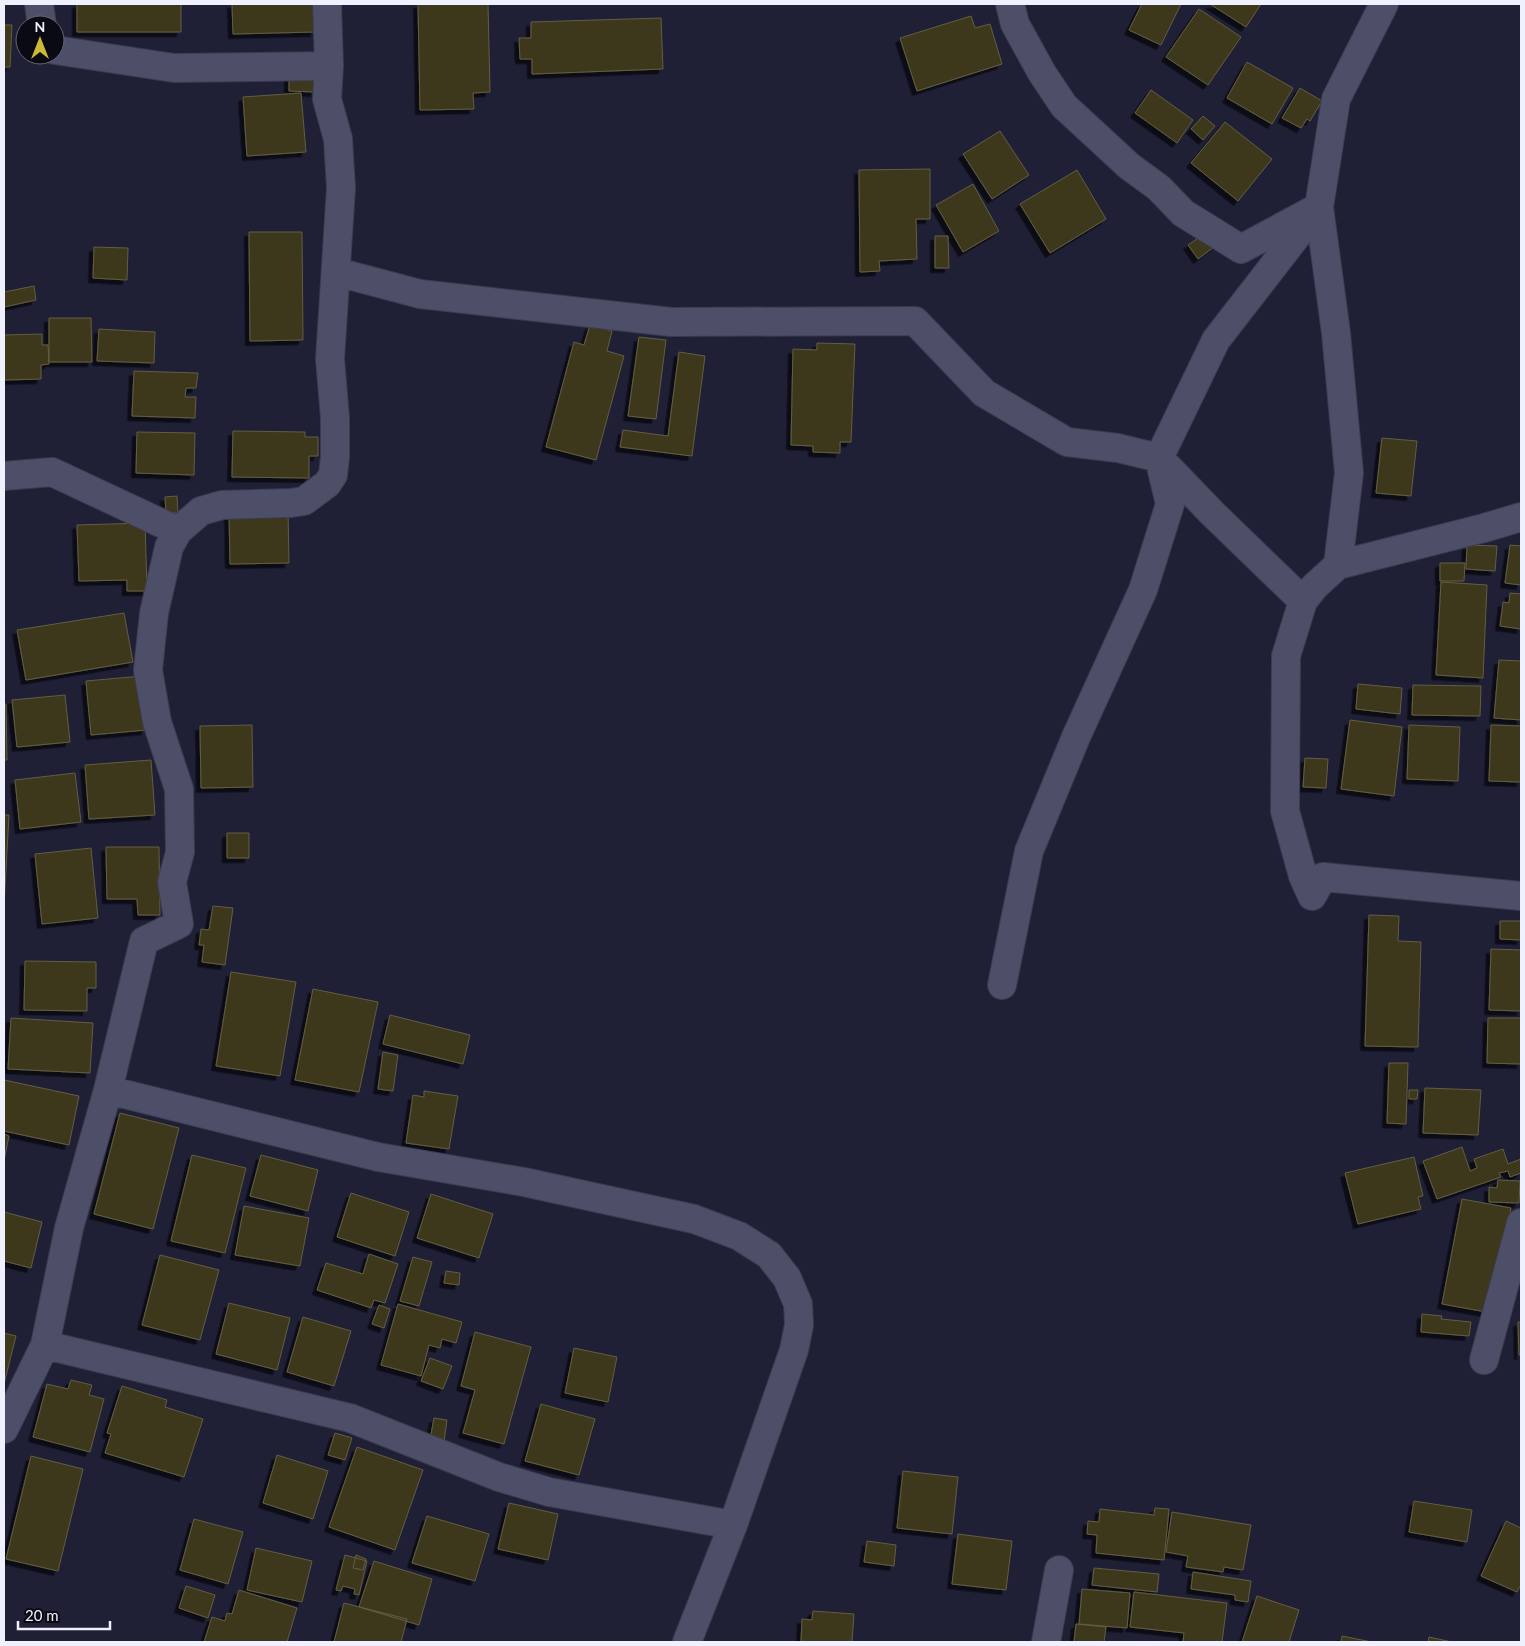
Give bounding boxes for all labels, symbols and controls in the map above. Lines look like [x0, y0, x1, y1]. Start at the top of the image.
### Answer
north arrow [15, 15, 65, 65]
text: N [35, 18, 45, 35]
scale bar [18, 1598, 110, 1630]
text: 20 m [25, 1606, 59, 1624]

